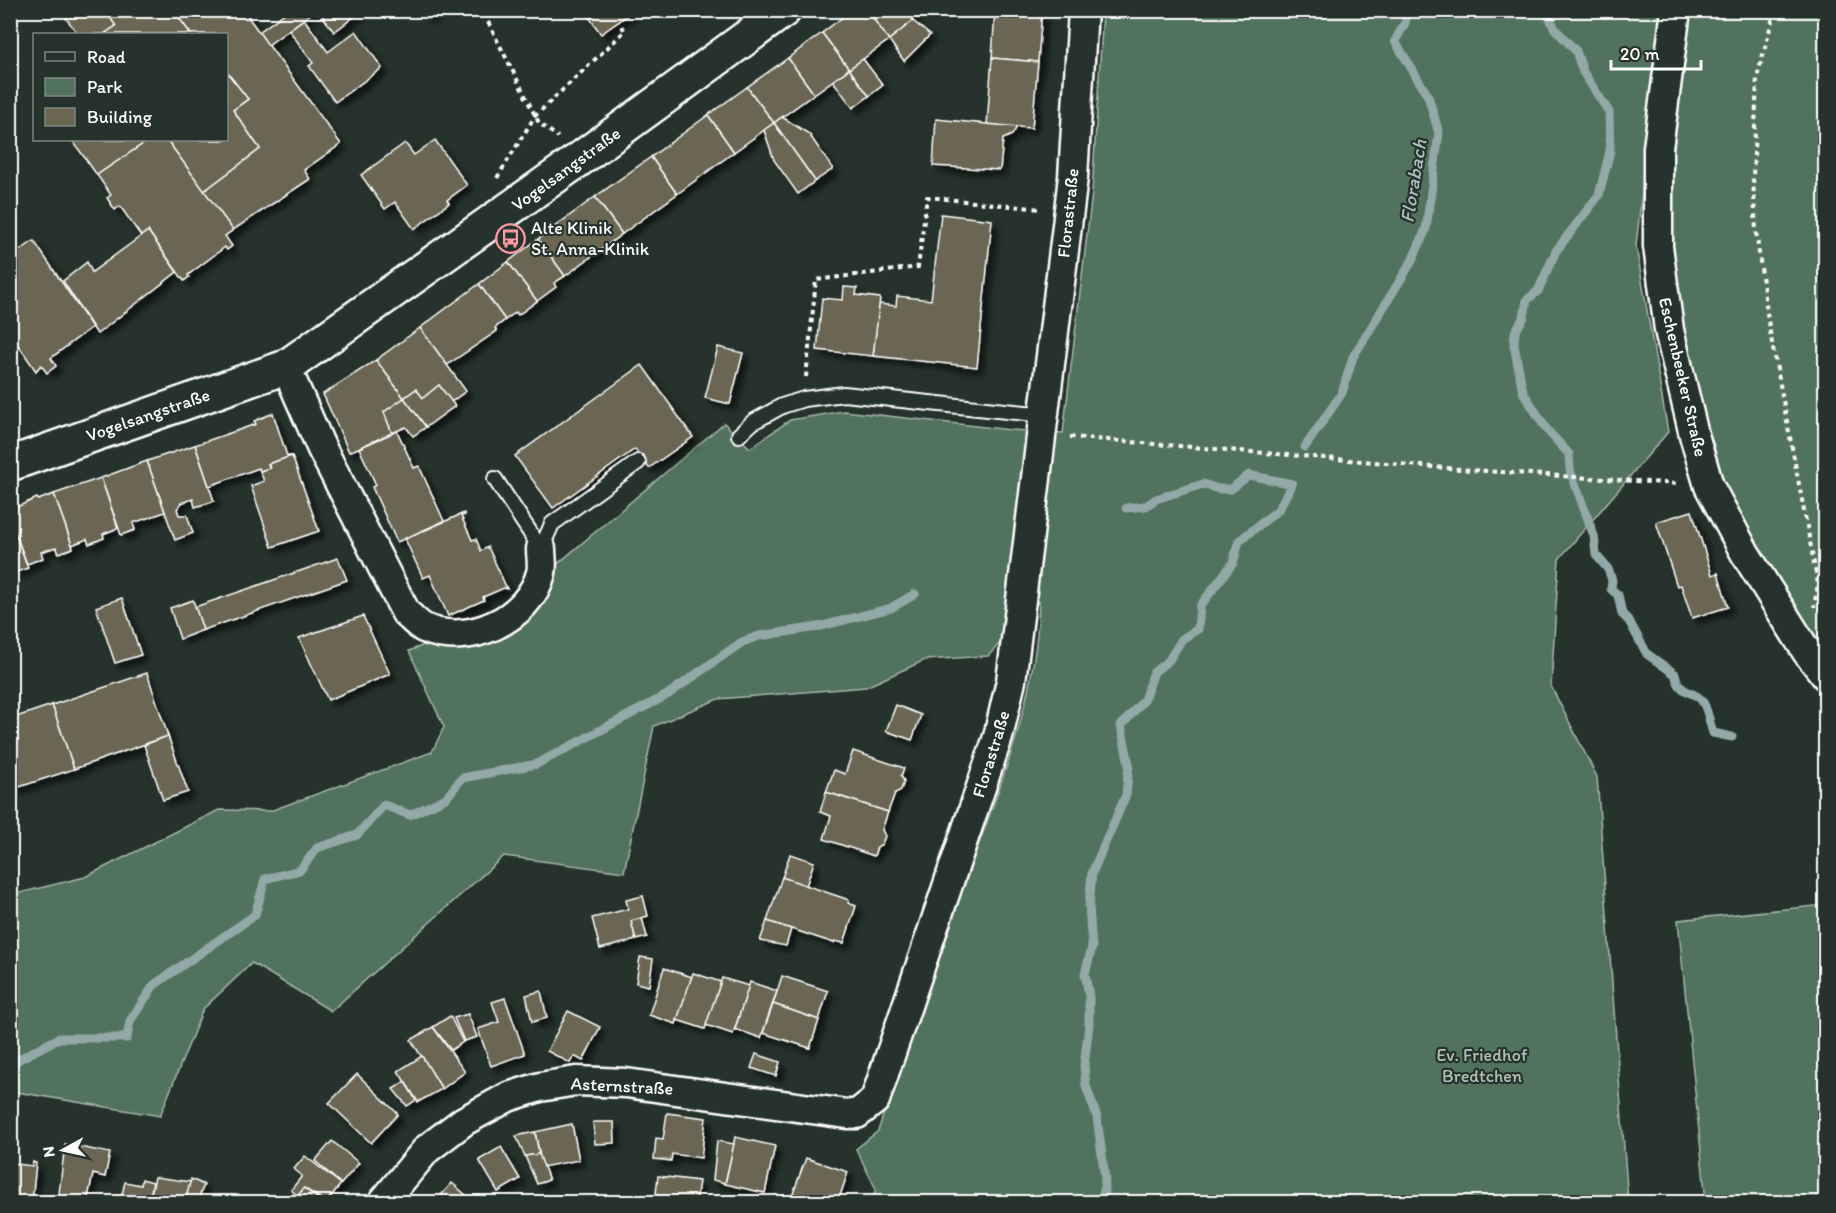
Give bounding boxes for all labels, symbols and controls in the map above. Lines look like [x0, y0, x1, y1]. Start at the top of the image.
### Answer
legend [33, 33, 228, 141]
scale bar [1611, 33, 1701, 71]
text: 20 m [1620, 43, 1660, 65]
text: Road [87, 46, 126, 68]
text: Park [87, 76, 122, 98]
text: Building [87, 106, 153, 128]
street label: Vogelsangstraße [507, 122, 625, 216]
water label: Florabach [1395, 137, 1432, 224]
street label: Florastraße [1052, 167, 1084, 259]
place label: Alte Klinik St. Anna-Klinik [531, 217, 650, 260]
bus stop icon: Alte Klinik St. Anna-Klinik [494, 222, 526, 254]
street label: Eschenbeeker Straße [1654, 295, 1712, 459]
street label: Vogelsangstraße [83, 384, 213, 446]
street label: Florastraße [967, 708, 1015, 800]
park label: Ev. Friedhof Bredtchen [1436, 1044, 1528, 1087]
street label: Asternstraße [570, 1072, 674, 1100]
north arrow [33, 1120, 93, 1180]
text: N [38, 1145, 59, 1159]

